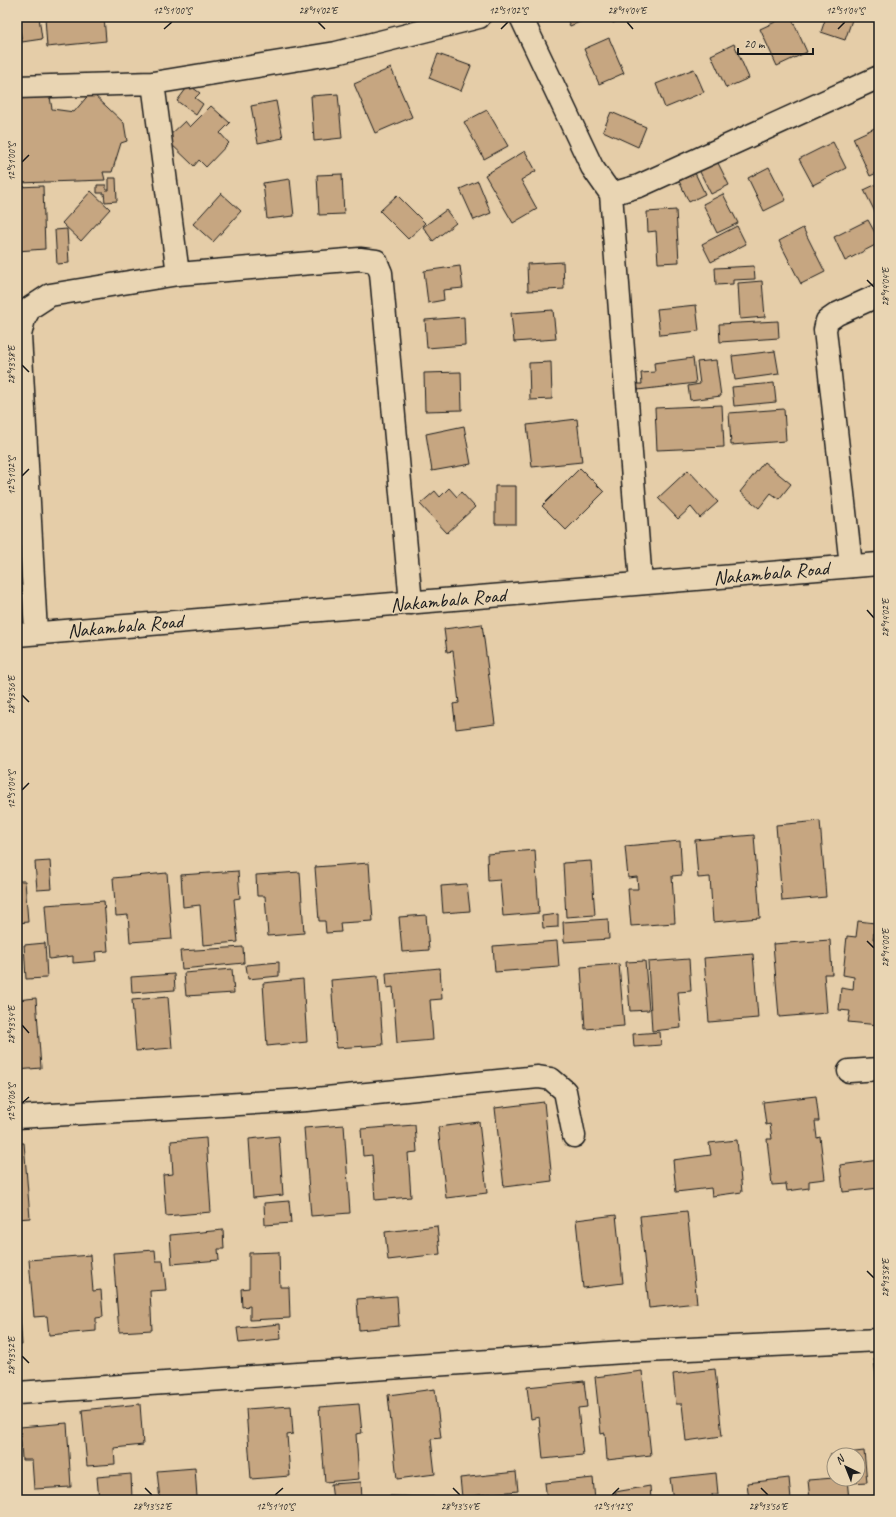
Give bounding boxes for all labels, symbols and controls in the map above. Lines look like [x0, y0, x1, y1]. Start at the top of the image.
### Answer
text: 12°51'00"S [153, 4, 193, 17]
text: 28°14'02"E [299, 4, 339, 17]
text: 12°51'02"S [489, 4, 529, 17]
text: 28°14'04"E [608, 4, 648, 17]
text: 12°51'04"S [826, 4, 866, 17]
scale bar [738, 30, 813, 56]
text: 20 m [744, 36, 766, 52]
text: 12°51'00"S [5, 141, 18, 181]
text: 28°14'04"E [879, 266, 892, 306]
text: 28°13'58"E [5, 344, 18, 384]
text: 12°51'02"S [5, 455, 18, 495]
street label: Nakambala Road [712, 555, 833, 590]
street label: Nakambala Road [389, 582, 510, 617]
text: 28°14'02"E [879, 597, 892, 637]
street label: Nakambala Road [66, 608, 187, 643]
text: 28°13'56"E [5, 674, 18, 714]
text: 12°51'04"S [5, 769, 18, 809]
text: 28°14'00"E [879, 927, 892, 967]
text: 28°13'54"E [5, 1004, 18, 1044]
text: 12°51'06"S [5, 1082, 18, 1122]
text: 28°13'58"E [879, 1257, 892, 1297]
text: 28°13'52"E [5, 1335, 18, 1375]
north arrow [826, 1447, 866, 1487]
text: N [832, 1451, 848, 1467]
text: 28°13'52"E [133, 1500, 173, 1513]
text: 12°51'10"S [256, 1500, 296, 1513]
text: 28°13'54"E [441, 1500, 481, 1513]
text: 12°51'12"S [593, 1500, 633, 1513]
text: 28°13'56"E [749, 1500, 789, 1513]

